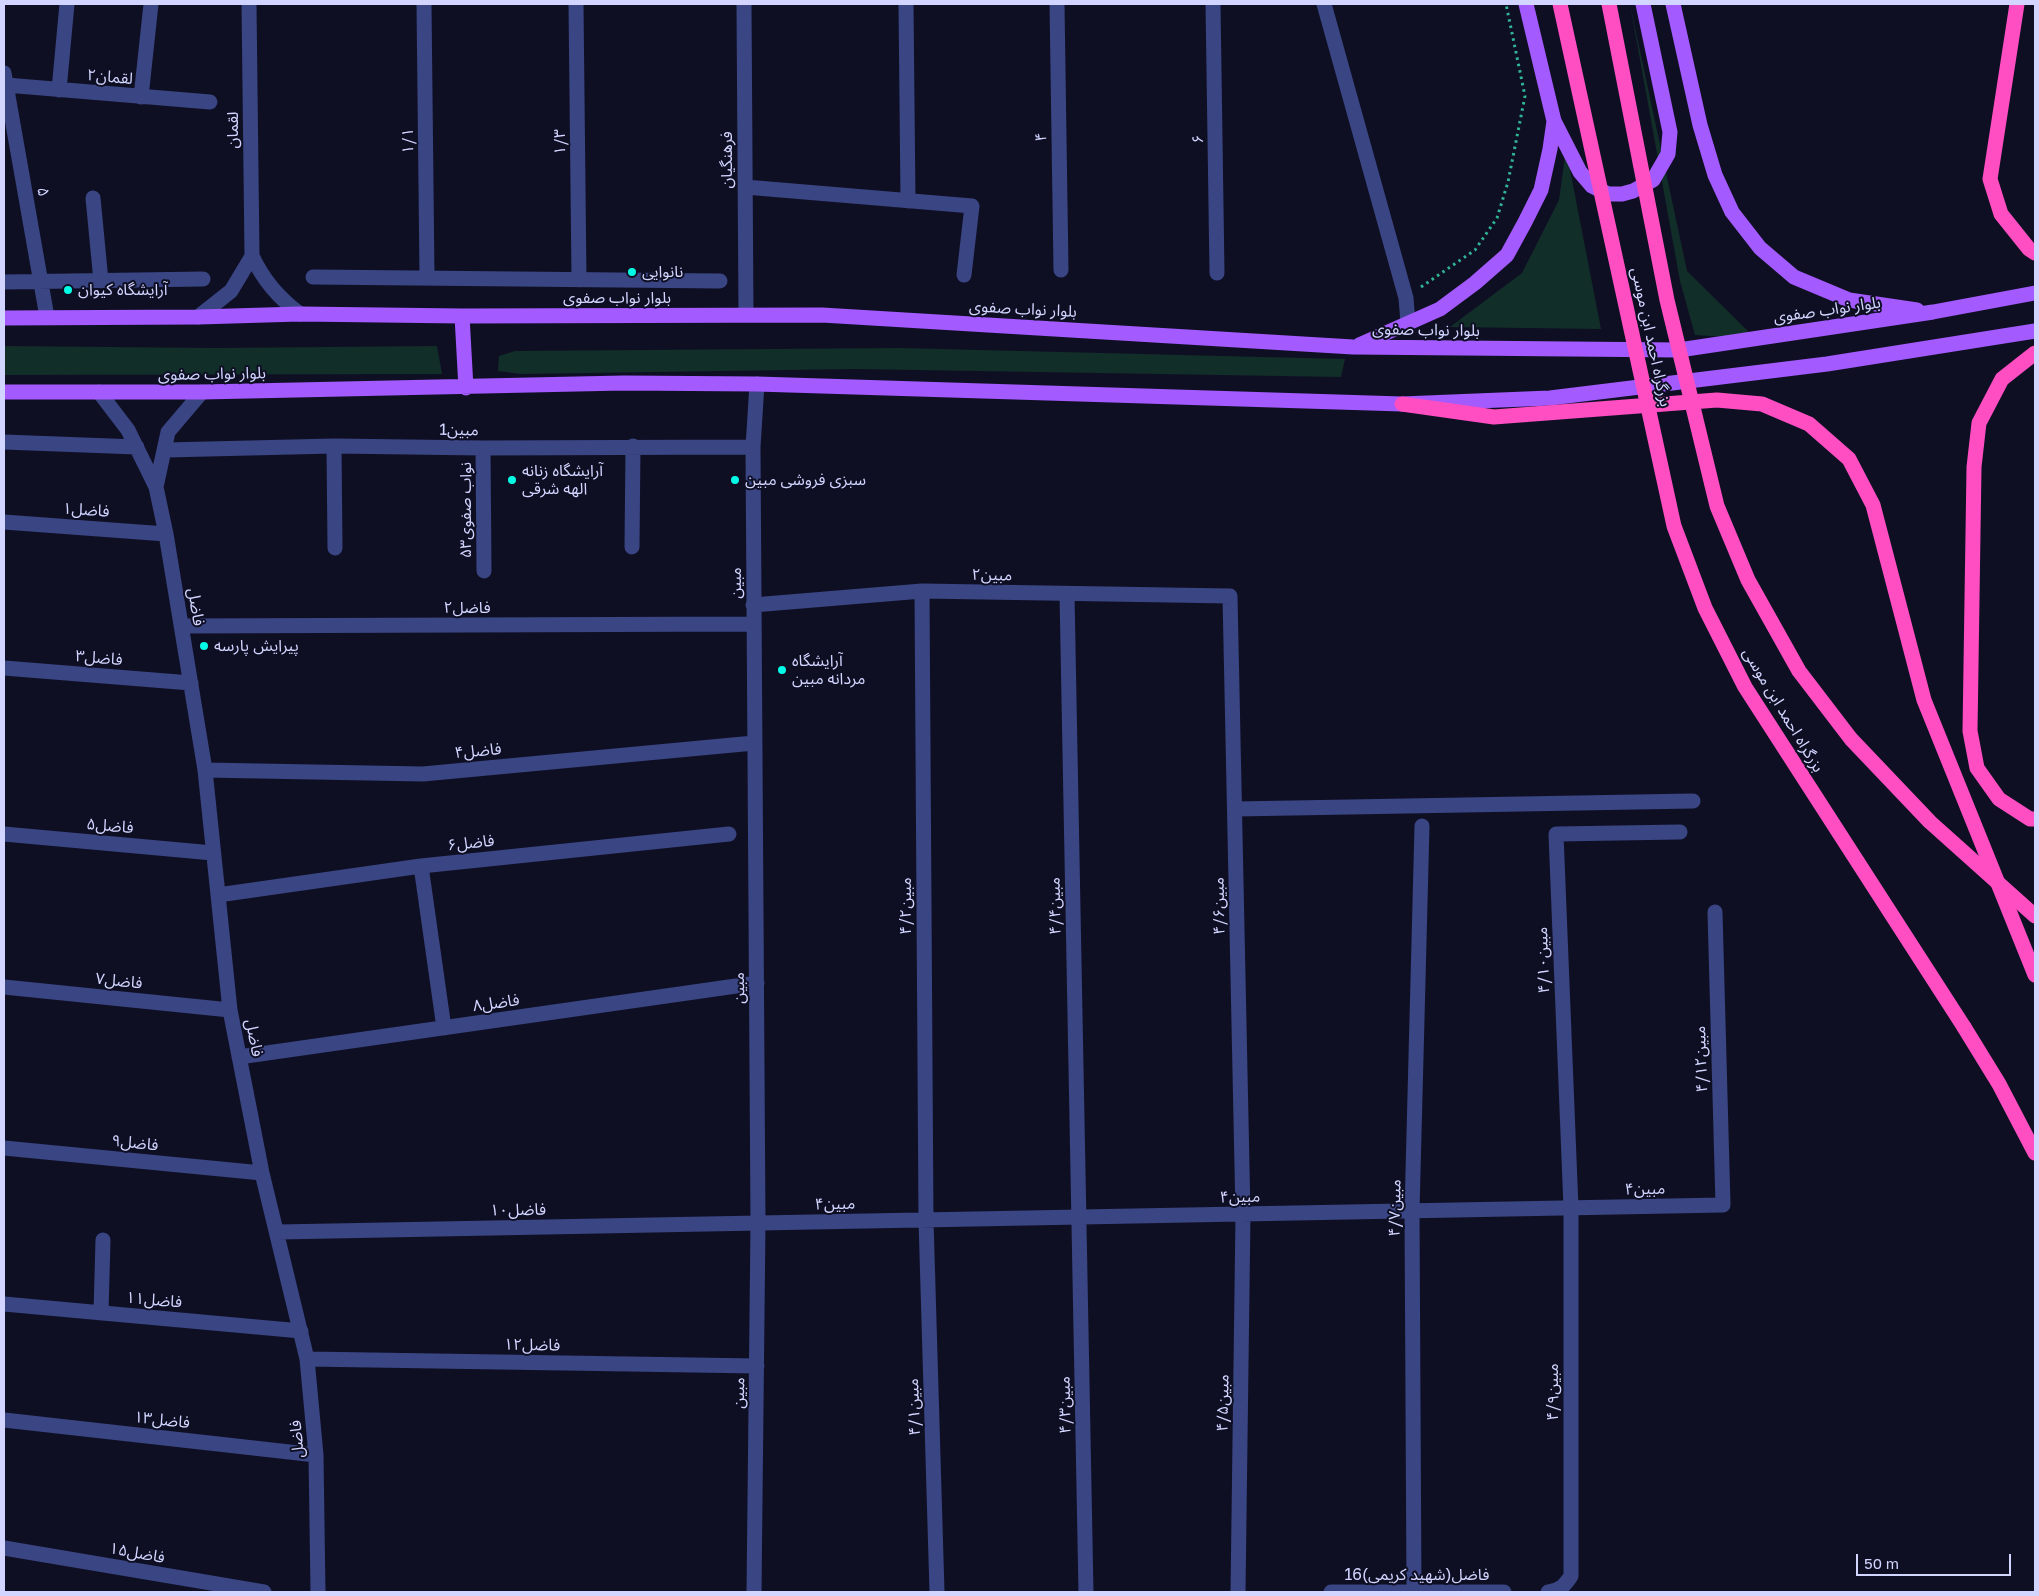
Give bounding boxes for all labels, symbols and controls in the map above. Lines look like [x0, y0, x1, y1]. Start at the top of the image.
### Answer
street label: ۲لقمان [86, 65, 134, 89]
street label: لقمان [223, 112, 243, 148]
street label: ۱/۱ [398, 128, 418, 154]
street label: ۱/۳ [550, 129, 570, 155]
street label: فرهنگیان [717, 131, 737, 189]
street label: ۴ [1031, 132, 1051, 142]
street label: ۶ [1188, 134, 1208, 144]
street label: ۵ [33, 186, 53, 198]
place label: نانوایی [642, 262, 683, 282]
marker: نانوایی [626, 266, 638, 278]
street label: بزرگراه احمد ابن موسی [1627, 266, 1675, 408]
place label: آرایشگاه کیوان [78, 280, 168, 300]
marker: آرایشگاه کیوان [62, 284, 74, 296]
street label: بلوار نواب صفوی [563, 288, 671, 308]
street label: بلوار نواب صفوی [1772, 293, 1882, 327]
street label: بلوار نواب صفوی [969, 297, 1077, 321]
street label: بلوار نواب صفوی [1372, 319, 1480, 341]
street label: بلوار نواب صفوی [158, 363, 266, 385]
street label: 1مبین [439, 420, 479, 440]
place label: آرایشگاه زنانه الهه شرقی [522, 461, 603, 499]
street label: ۵۳نواب صفوی [456, 462, 476, 558]
place label: سبزی فروشی مبین [745, 470, 866, 490]
marker: آرایشگاه زنانه الهه شرقی [506, 474, 518, 486]
marker: سبزی فروشی مبین [729, 474, 741, 486]
street label: ۱فاضل [62, 499, 110, 521]
street label: ۲مبین [971, 565, 1013, 585]
street label: مبین [726, 567, 746, 599]
street label: فاضل [184, 587, 208, 627]
street label: ۲فاضل [443, 598, 491, 618]
place label: پیرایش پارسه [214, 636, 299, 656]
marker: پیرایش پارسه [198, 640, 210, 652]
street label: بزرگراه احمد ابن موسی [1738, 644, 1828, 776]
street label: ۳فاضل [75, 646, 123, 670]
place label: آرایشگاه مردانه مبین [792, 651, 865, 689]
marker: آرایشگاه مردانه مبین [776, 664, 788, 676]
street label: ۴فاضل [454, 739, 502, 763]
street label: ۵فاضل [86, 814, 134, 838]
street label: ۶فاضل [447, 831, 495, 855]
street label: ۴/۲مبین [896, 877, 916, 935]
street label: ۴/۴مبین [1045, 877, 1065, 935]
street label: ۴/۶مبین [1209, 877, 1229, 935]
street label: ۴/۱۰مبین [1532, 926, 1554, 994]
street label: ۷فاضل [95, 969, 143, 993]
street label: مبین [729, 972, 749, 1004]
street label: ۸فاضل [471, 990, 521, 1016]
street label: فاضل [241, 1018, 267, 1058]
street label: ۴/۱۲مبین [1690, 1025, 1712, 1093]
street label: ۹فاضل [111, 1131, 159, 1155]
street label: ۴/۷مبین [1385, 1179, 1405, 1237]
street label: ۴مبین [1624, 1179, 1666, 1199]
street label: ۴مبین [1219, 1187, 1261, 1207]
street label: ۴مبین [814, 1194, 856, 1214]
street label: ۱۰فاضل [490, 1200, 546, 1220]
street label: ۱۱فاضل [125, 1288, 183, 1312]
street label: ۱۲فاضل [504, 1335, 560, 1355]
street label: ۴/۹مبین [1543, 1363, 1563, 1421]
street label: ۴/۵مبین [1213, 1374, 1233, 1432]
street label: ۴/۳مبین [1055, 1376, 1075, 1434]
street label: مبین [729, 1377, 749, 1409]
street label: ۴/۱مبین [903, 1378, 925, 1436]
street label: ۱۳فاضل [133, 1408, 191, 1432]
street label: فاضل [286, 1419, 308, 1459]
street label: ۱۵فاضل [108, 1539, 166, 1567]
scale bar [1859, 1544, 2014, 1576]
text: 50 m [1864, 1554, 1899, 1572]
street label: 16فاضل(شهید کریمی) [1345, 1565, 1489, 1585]

